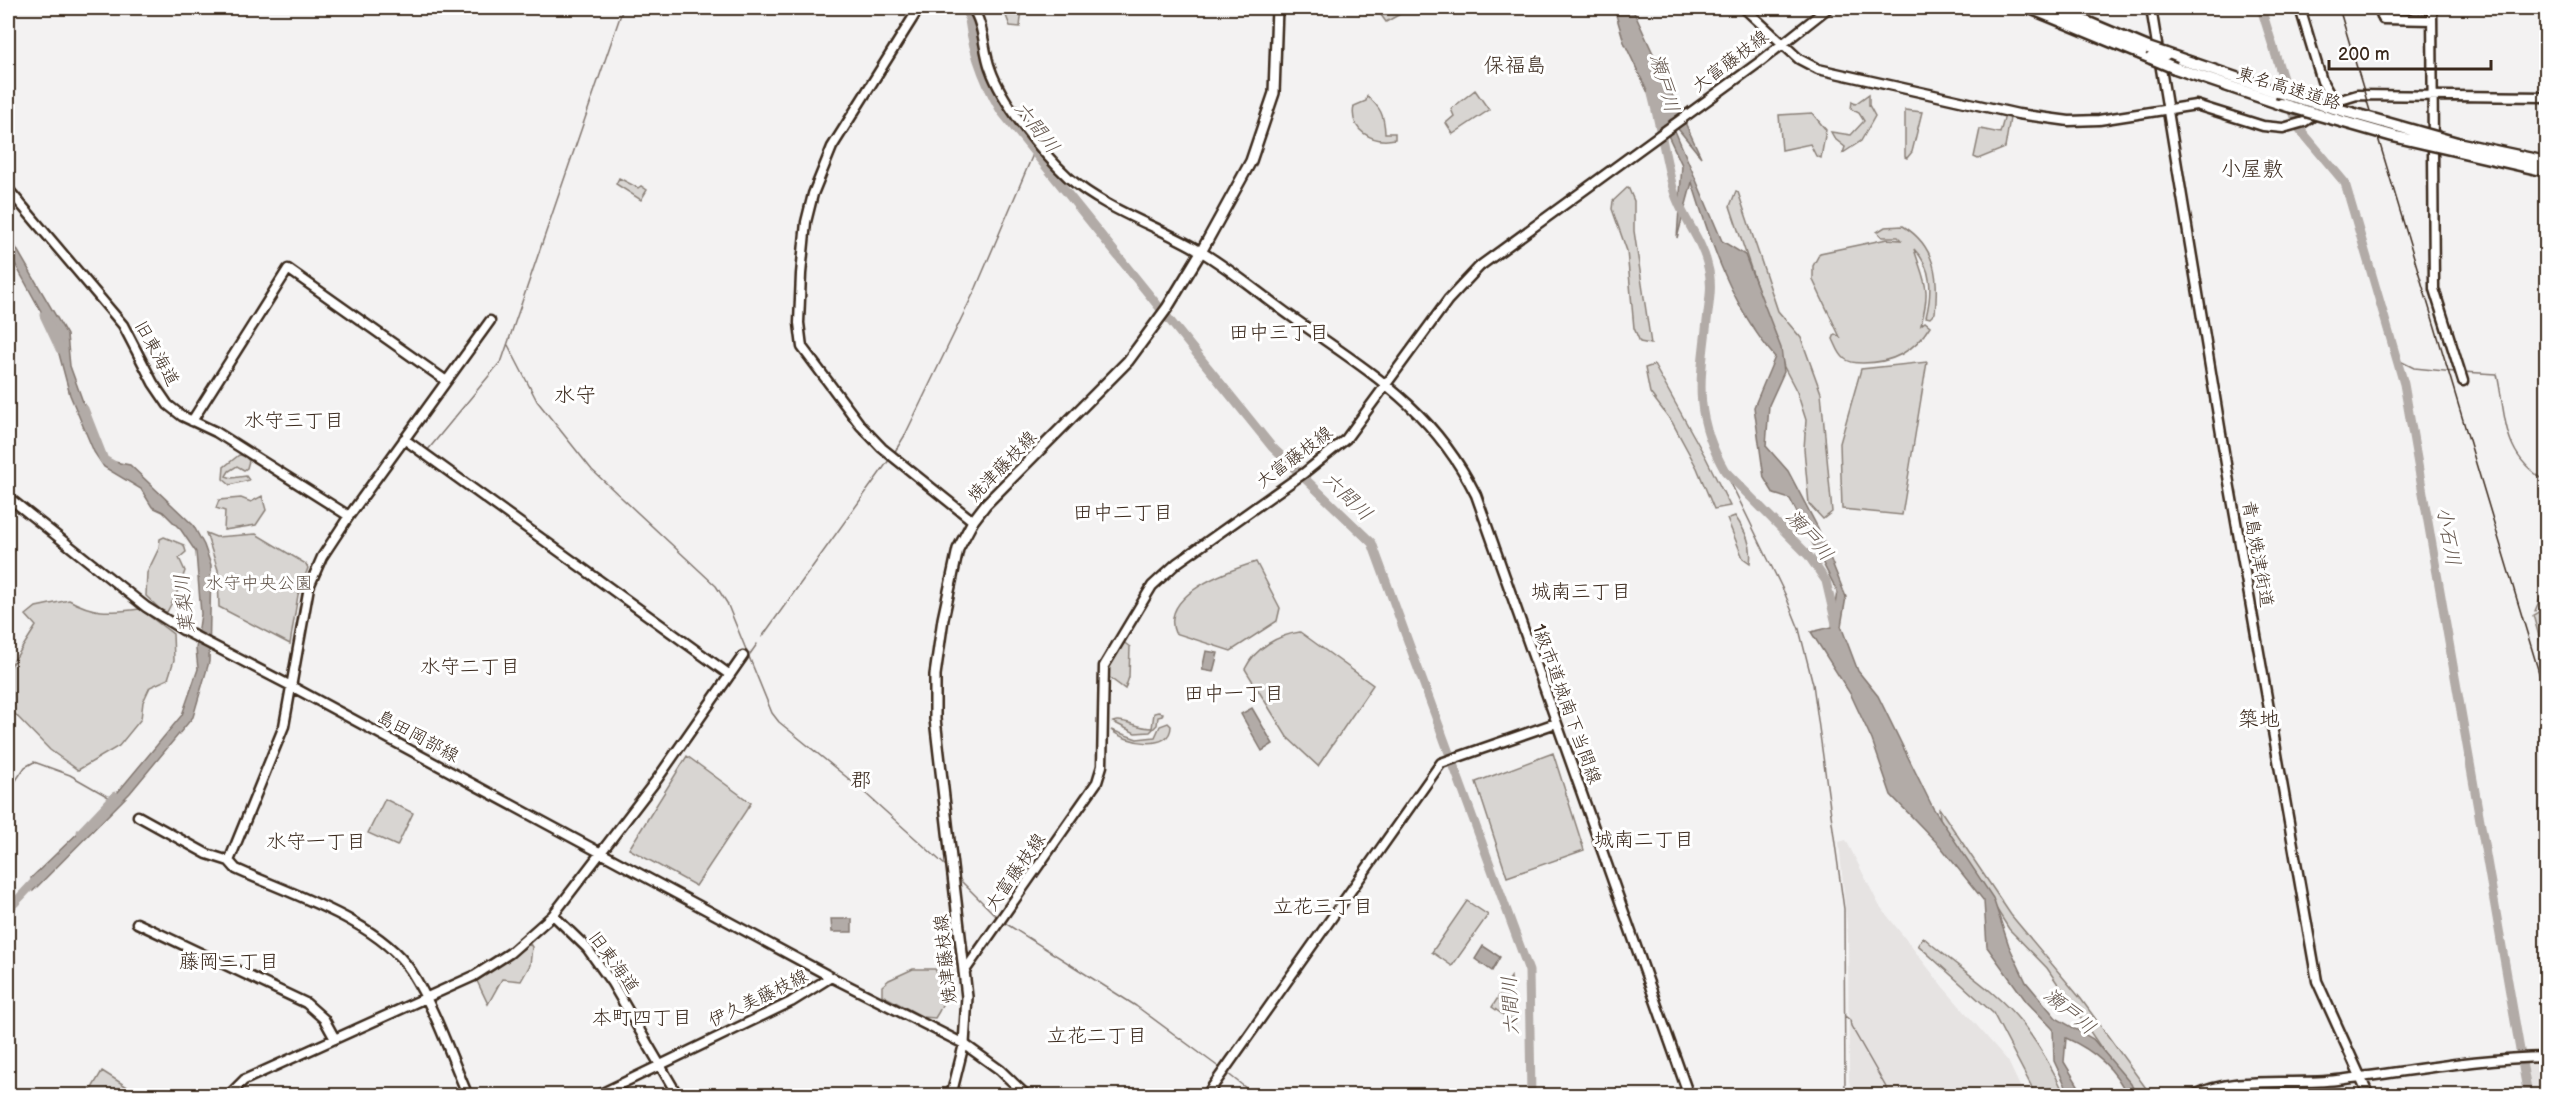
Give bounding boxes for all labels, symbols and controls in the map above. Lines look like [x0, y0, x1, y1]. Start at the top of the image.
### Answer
street label: 大富藤枝線 [1688, 26, 1773, 97]
scale bar [2329, 33, 2491, 71]
text: 200 m [2338, 44, 2390, 65]
water label: 瀬戸川 [1644, 51, 1684, 115]
district label: 保福島 [1484, 53, 1547, 78]
street label: 東名高速道路 [2234, 63, 2344, 114]
water label: 六間川 [1008, 97, 1064, 159]
district label: 小屋敷 [2221, 157, 2284, 182]
street label: 旧東海道 [130, 317, 183, 390]
district label: 田中三丁目 [1229, 321, 1329, 345]
district label: 水守 [554, 383, 596, 408]
district label: 水守三丁目 [244, 409, 344, 433]
street label: 大富藤枝線 [1252, 422, 1337, 493]
street label: 焼津藤枝線 [964, 427, 1041, 506]
water label: 六間川 [1317, 467, 1377, 526]
street label: 青島焼津街道 [2238, 499, 2277, 609]
district label: 田中二丁目 [1073, 501, 1173, 525]
water label: 瀬戸川 [1781, 505, 1838, 566]
water label: 小石川 [2431, 505, 2465, 568]
water label: 葉梨川 [170, 573, 200, 635]
park label: 水守中央公園 [205, 573, 313, 594]
district label: 城南三丁目 [1531, 580, 1631, 604]
street label: 1級市道城南下当間線 [1528, 621, 1605, 787]
district label: 水守二丁目 [420, 655, 520, 679]
district label: 田中一丁目 [1184, 682, 1284, 706]
street label: 島田岡部線 [373, 706, 462, 767]
district label: 築地 [2238, 707, 2280, 732]
district label: 郡 [851, 768, 872, 793]
district label: 城南二丁目 [1594, 828, 1694, 852]
street label: 大富藤枝線 [981, 829, 1050, 915]
district label: 水守一丁目 [266, 830, 366, 854]
district label: 立花三丁目 [1273, 895, 1373, 919]
street label: 焼津藤枝線 [930, 913, 961, 1005]
street label: 旧東海道 [584, 927, 643, 998]
district label: 藤岡二丁目 [179, 950, 279, 974]
street label: 伊久美藤枝線 [705, 965, 811, 1032]
water label: 六間川 [1497, 975, 1525, 1037]
water label: 瀬戸川 [2039, 983, 2100, 1040]
district label: 本町四丁目 [592, 1006, 692, 1030]
district label: 立花二丁目 [1047, 1024, 1147, 1048]

